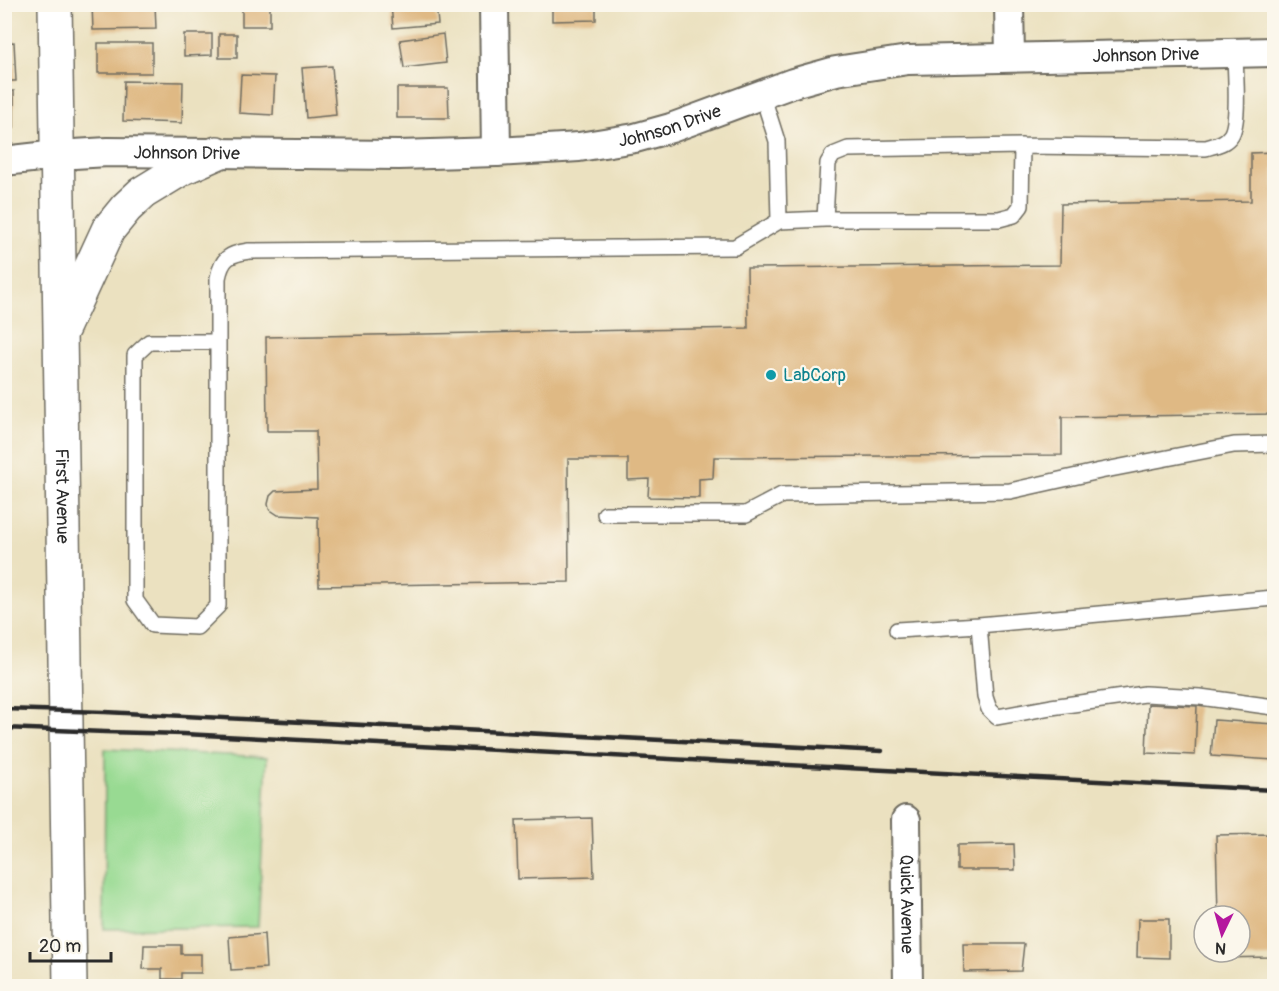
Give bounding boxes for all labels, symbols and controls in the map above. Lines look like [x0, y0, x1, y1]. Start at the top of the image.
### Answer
street label: Johnson Drive [1092, 42, 1199, 67]
street label: Johnson Drive [617, 99, 724, 152]
street label: Johnson Drive [133, 141, 240, 165]
place label: LabCorp [783, 364, 846, 387]
marker: LabCorp [764, 368, 778, 382]
street label: First Avenue [50, 448, 75, 544]
street label: Quick Avenue [895, 854, 919, 954]
north arrow [1192, 904, 1252, 964]
scale bar [30, 925, 111, 963]
text: 20 m [39, 935, 81, 958]
text: N [1214, 937, 1227, 958]

